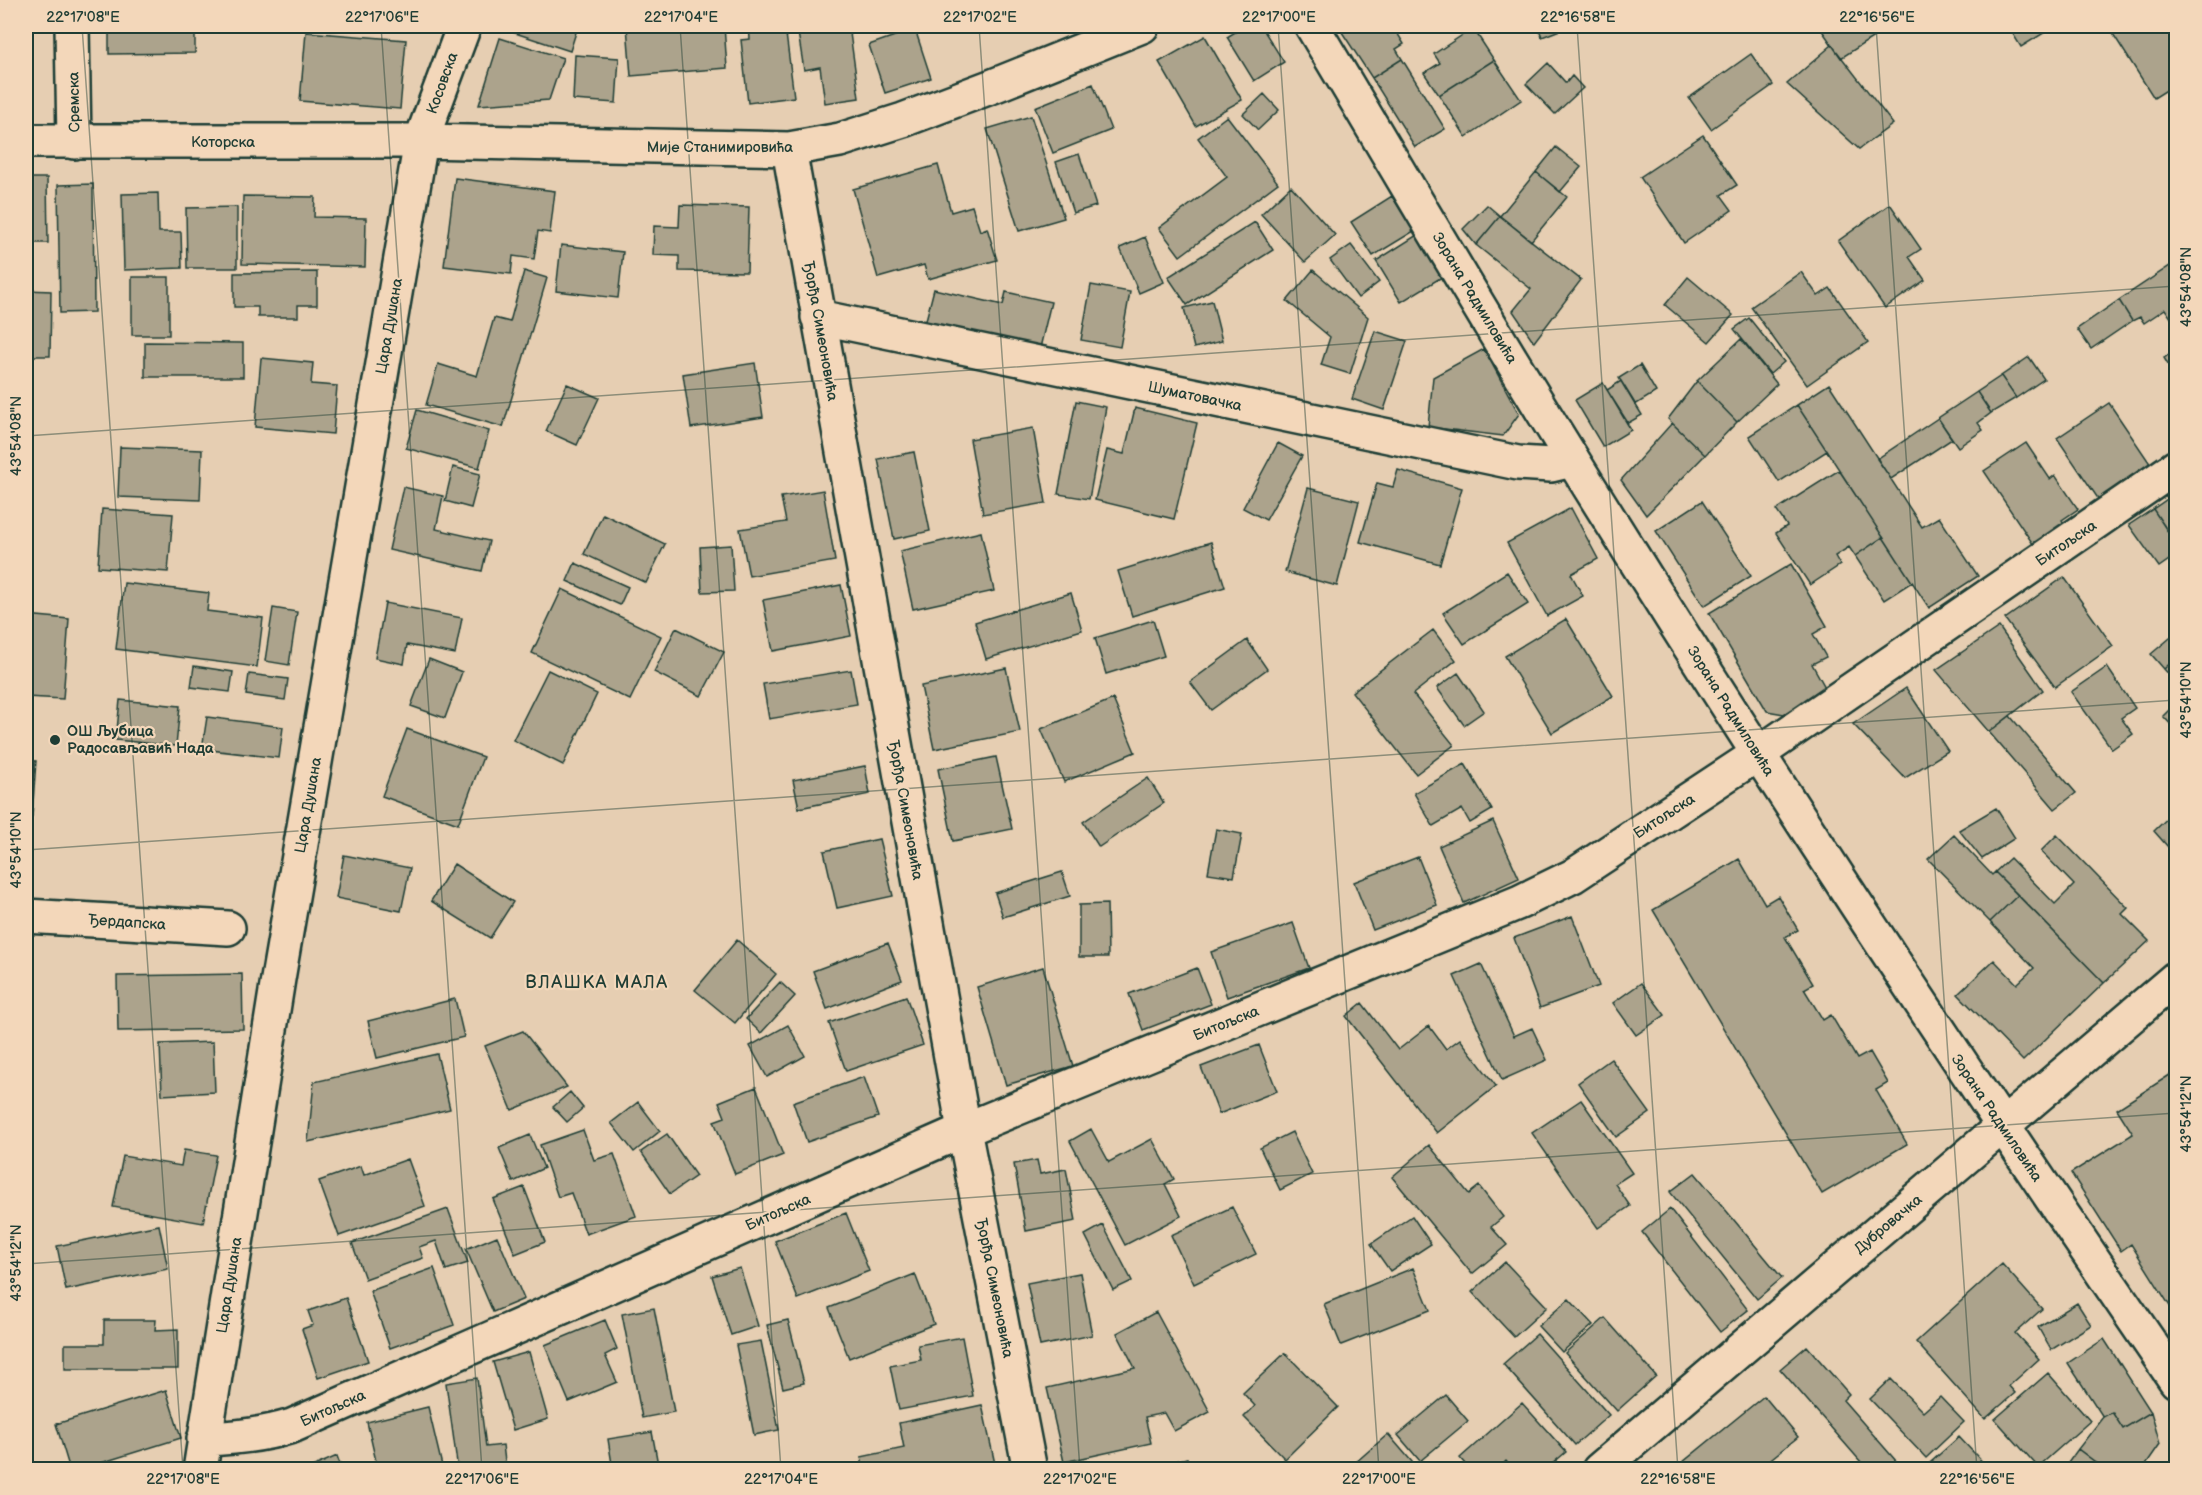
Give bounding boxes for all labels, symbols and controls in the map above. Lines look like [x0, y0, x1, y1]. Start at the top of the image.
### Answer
text: 22°17'08"E [46, 8, 120, 27]
text: 22°17'06"E [345, 8, 419, 27]
text: 22°17'04"E [644, 8, 718, 27]
text: 22°17'02"E [943, 8, 1017, 27]
text: 22°17'00"E [1242, 8, 1316, 27]
text: 22°16'58"E [1540, 8, 1616, 27]
text: 22°16'56"E [1839, 8, 1915, 27]
street label: Косовска [423, 49, 462, 117]
street label: Сремска [64, 71, 85, 133]
street label: Которска [191, 133, 255, 152]
street label: Мије Станимировића [647, 138, 793, 157]
street label: Зорана Радмиловића [1428, 229, 1521, 368]
text: 43°54'08"N [2177, 247, 2196, 327]
street label: Ђорђа Симеоновића [799, 260, 842, 403]
street label: Цара Душана [372, 277, 407, 376]
street label: Шуматовачка [1146, 377, 1244, 416]
text: 43°54'08"N [7, 396, 26, 476]
street label: Битољска [2032, 516, 2100, 571]
street label: Зорана Радмиловића [1683, 643, 1778, 780]
text: 43°54'10"N [2177, 661, 2196, 739]
place label: ОШ Љубица Радосављавић Нада [67, 722, 214, 758]
marker: ОШ Љубица Радосављавић Нада [48, 733, 62, 747]
street label: Ђорђа Симеоновића [884, 739, 927, 882]
street label: Цара Душана [291, 756, 326, 855]
street label: Битољска [1630, 789, 1699, 843]
text: 43°54'10"N [7, 811, 26, 889]
street label: Ђердапска [87, 910, 167, 935]
district label: ВЛАШКА МАЛА [525, 972, 669, 993]
street label: Битољска [1190, 1002, 1262, 1045]
street label: Зорана Радмиловића [1947, 1051, 2046, 1186]
text: 43°54'12"N [2177, 1075, 2196, 1153]
street label: Битољска [743, 1190, 814, 1235]
street label: Дубровачка [1850, 1190, 1926, 1258]
street label: Ђорђа Симеоновића [972, 1217, 1017, 1360]
text: 43°54'12"N [7, 1224, 26, 1302]
street label: Цара Душана [213, 1236, 246, 1334]
street label: Битољска [298, 1386, 369, 1431]
text: 22°17'08"E [146, 1470, 220, 1489]
text: 22°17'06"E [445, 1470, 519, 1489]
text: 22°17'04"E [744, 1470, 818, 1489]
text: 22°17'02"E [1043, 1470, 1117, 1489]
text: 22°17'00"E [1342, 1470, 1416, 1489]
text: 22°16'58"E [1640, 1470, 1716, 1489]
text: 22°16'56"E [1939, 1470, 2015, 1489]

